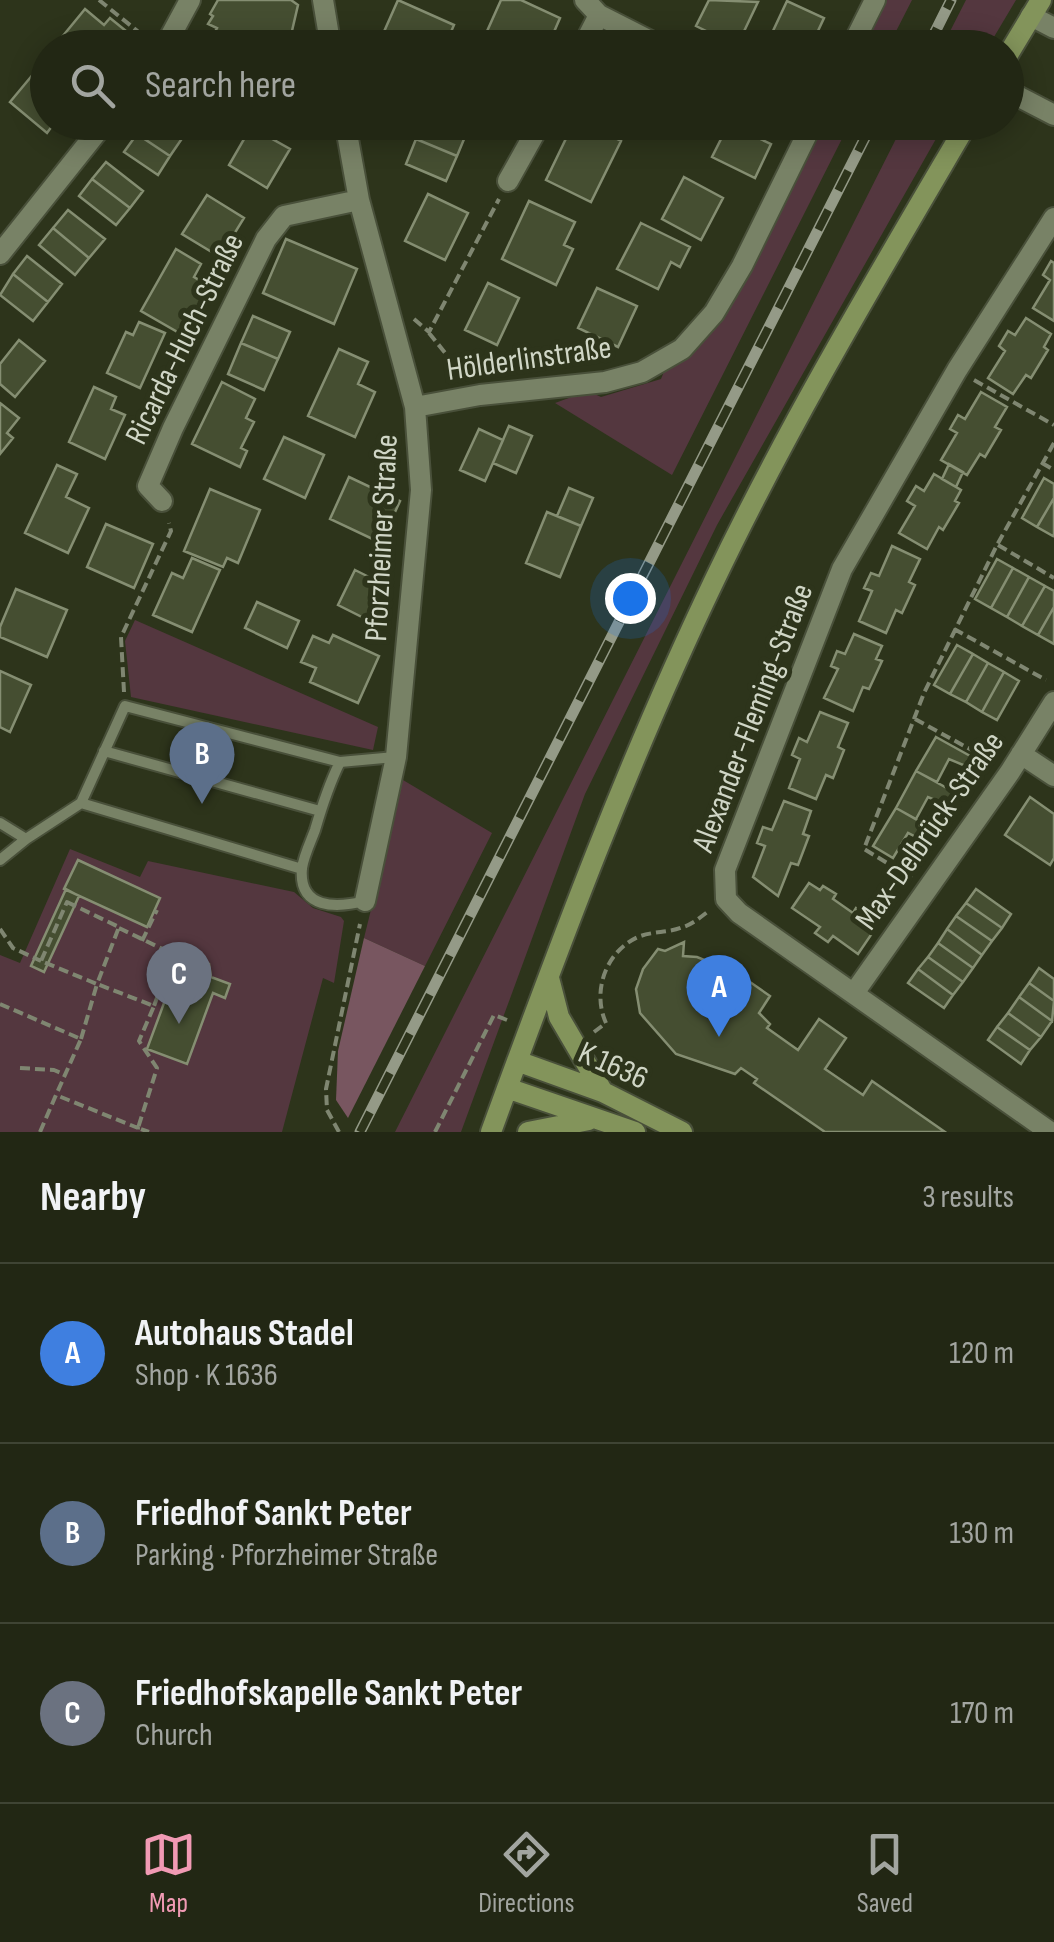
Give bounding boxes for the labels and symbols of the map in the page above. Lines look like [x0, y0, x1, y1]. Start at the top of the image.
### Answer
street label: Ricarda-Huch-Straße [117, 227, 253, 451]
street label: Hölderlinstraße [444, 328, 614, 390]
street label: Pforzheimer Straße [357, 434, 407, 642]
your location [605, 573, 656, 624]
street label: Alexander-Fleming-Straße [684, 578, 822, 859]
pin: B [170, 722, 234, 804]
street label: Max-Delbrück-Straße [847, 725, 1013, 937]
pin: C [146, 942, 212, 1024]
pin: A [686, 954, 752, 1037]
street label: K 1636 [572, 1033, 654, 1099]

